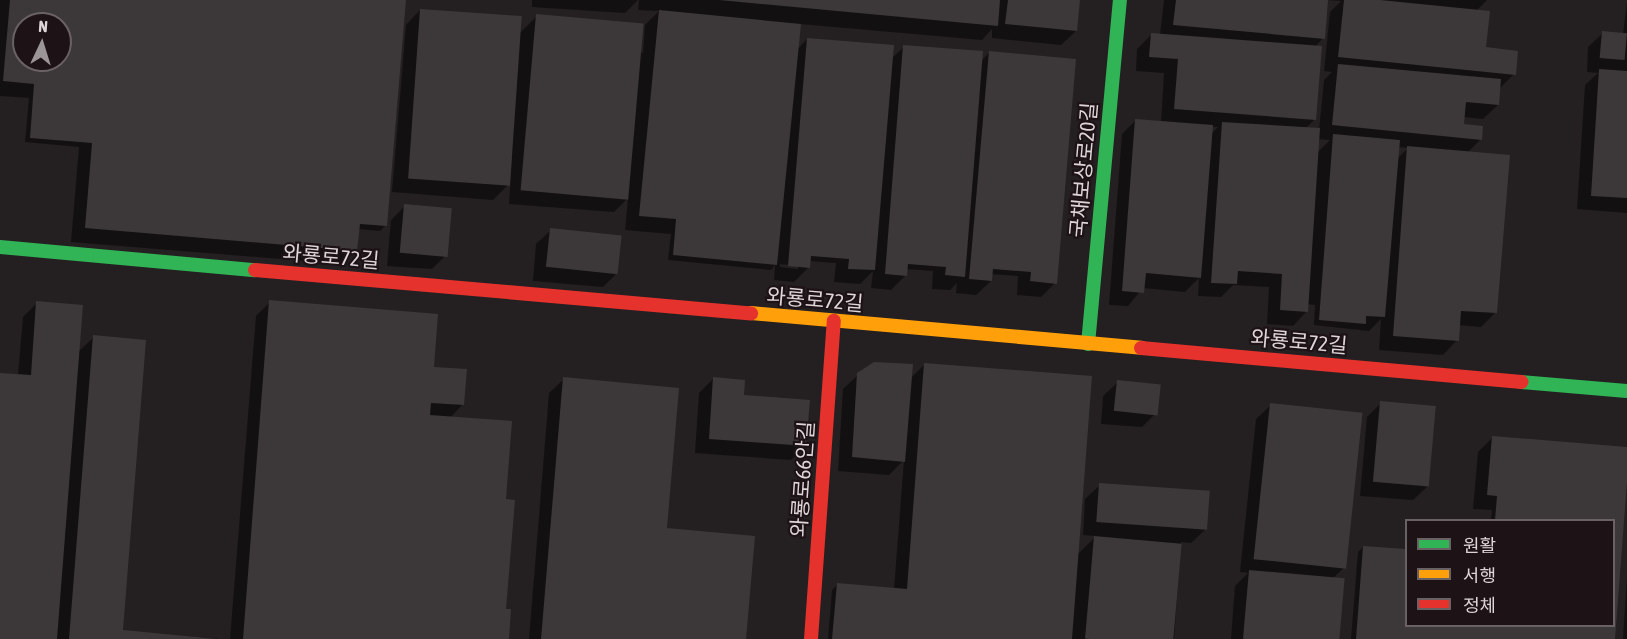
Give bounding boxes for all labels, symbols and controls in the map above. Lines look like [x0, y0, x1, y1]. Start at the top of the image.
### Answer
north arrow [12, 12, 72, 72]
text: N [38, 17, 48, 35]
street label: 국채보상로20길 [1065, 101, 1101, 239]
street label: 와룡로72길 [282, 239, 380, 273]
street label: 와룡로72길 [766, 282, 864, 316]
street label: 와룡로72길 [1250, 324, 1348, 358]
street label: 와룡로66안길 [785, 420, 819, 538]
legend [1405, 519, 1615, 627]
text: 원활 [1463, 535, 1496, 556]
text: 서행 [1463, 565, 1496, 586]
text: 정체 [1463, 595, 1496, 616]

